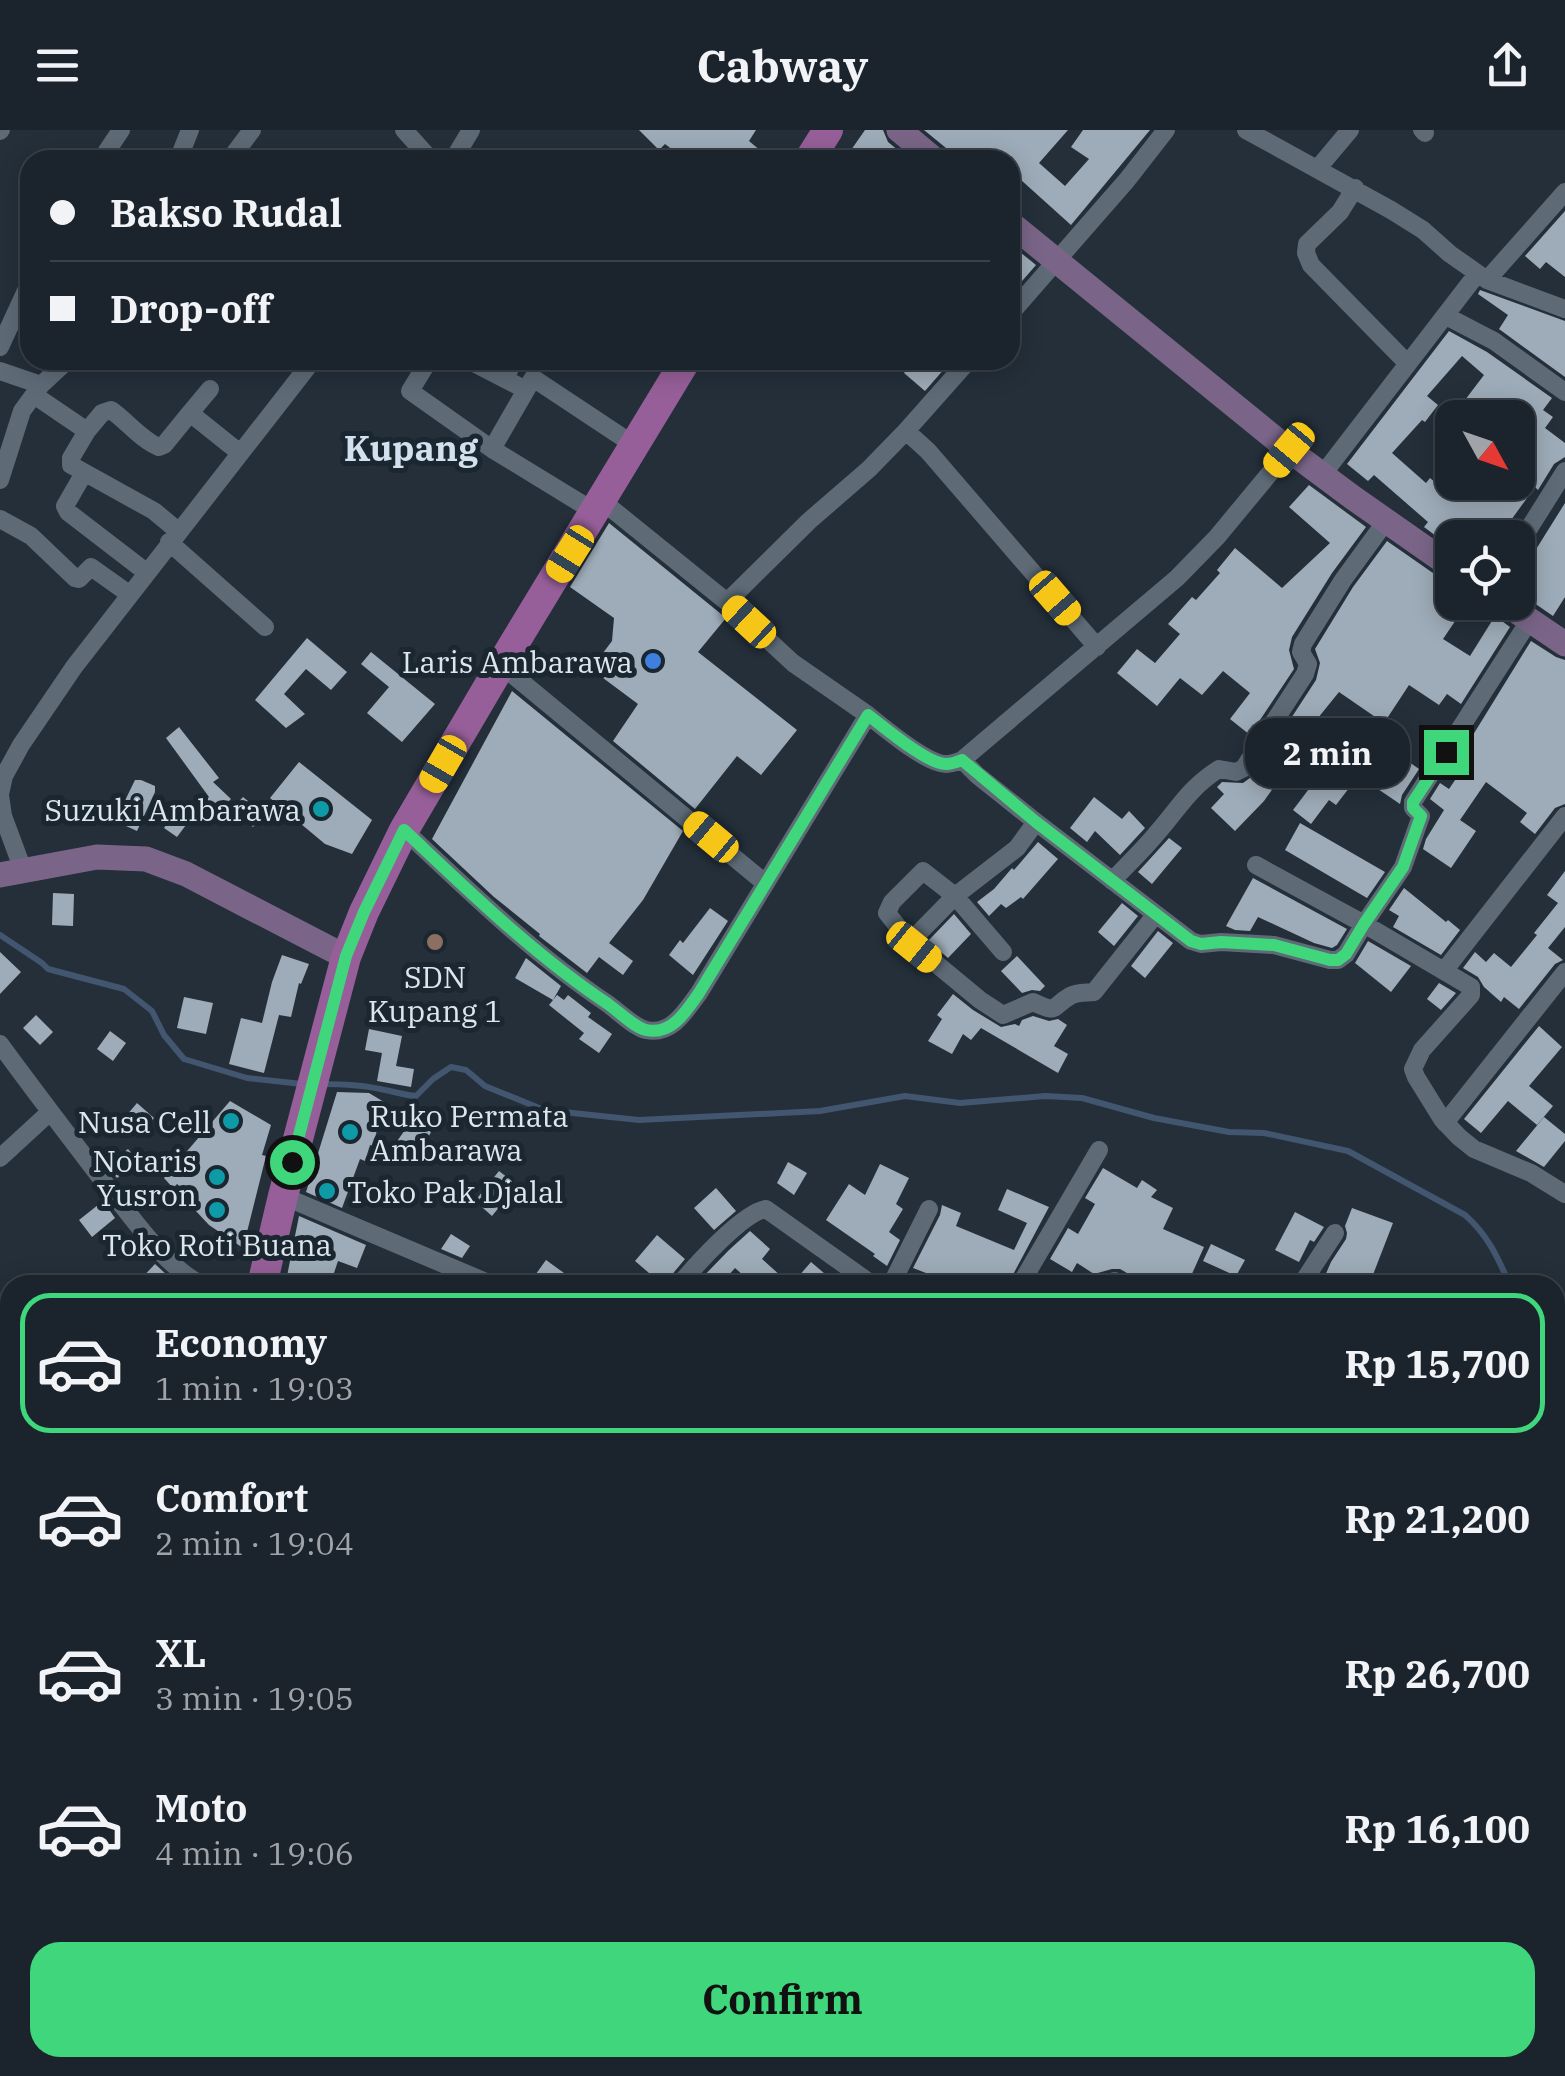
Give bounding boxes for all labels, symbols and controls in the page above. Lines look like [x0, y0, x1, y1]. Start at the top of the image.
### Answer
text: Cabway [697, 36, 868, 94]
icon: menu [30, 38, 85, 93]
icon: share [1480, 38, 1535, 93]
text: Bakso Rudal [110, 188, 342, 237]
text: Drop-off [110, 284, 272, 333]
north arrow [1435, 400, 1535, 500]
map controls [1435, 400, 1535, 620]
car [1258, 417, 1320, 483]
district label: Kupang [344, 425, 479, 471]
button: locate [1435, 520, 1535, 620]
car [541, 521, 599, 587]
car [1024, 566, 1086, 630]
car [717, 591, 781, 653]
place label: Laris Ambarawa [402, 642, 633, 681]
marker: Laris Ambarawa [642, 650, 664, 672]
callout: 2 min [1246, 717, 1411, 787]
route end [1424, 730, 1469, 775]
car [415, 731, 471, 797]
text: 2 min [1283, 732, 1372, 774]
place label: Suzuki Ambarawa [44, 790, 301, 829]
marker: Suzuki Ambarawa [310, 798, 332, 820]
car [678, 806, 744, 868]
car [881, 916, 947, 978]
marker: SDN Kupang 1 [424, 931, 446, 953]
place label: SDN Kupang 1 [368, 957, 502, 1030]
place label: Ruko Permata Ambarawa [370, 1096, 569, 1169]
place label: Nusa Cell [78, 1102, 211, 1141]
marker: Nusa Cell [220, 1110, 242, 1132]
marker: Ruko Permata Ambarawa [339, 1121, 361, 1143]
route start [270, 1140, 315, 1185]
place label: Notaris Yusron [93, 1141, 197, 1214]
marker: Notaris Yusron [206, 1166, 228, 1188]
place label: Toko Pak Djalal [347, 1172, 563, 1211]
marker: Toko Pak Djalal [316, 1180, 338, 1202]
marker: Toko Roti Buana [206, 1199, 228, 1221]
place label: Toko Roti Buana [102, 1225, 332, 1264]
icon: car [35, 1318, 125, 1408]
text: Economy [155, 1318, 327, 1367]
text: Rp 15,700 [1344, 1339, 1530, 1388]
text: 1 min · 19:03 [155, 1367, 354, 1409]
icon: car [35, 1473, 125, 1563]
text: Comfort [155, 1473, 308, 1522]
text: Rp 21,200 [1344, 1494, 1530, 1543]
text: 2 min · 19:04 [155, 1522, 354, 1564]
icon: car [35, 1628, 125, 1718]
text: XL [155, 1628, 206, 1677]
text: Rp 26,700 [1344, 1649, 1530, 1698]
text: 3 min · 19:05 [155, 1677, 354, 1719]
icon: car [35, 1783, 125, 1873]
text: Moto [155, 1783, 247, 1832]
text: Rp 16,100 [1344, 1804, 1530, 1853]
text: 4 min · 19:06 [155, 1832, 354, 1874]
button: Confirm [30, 1942, 1535, 2057]

